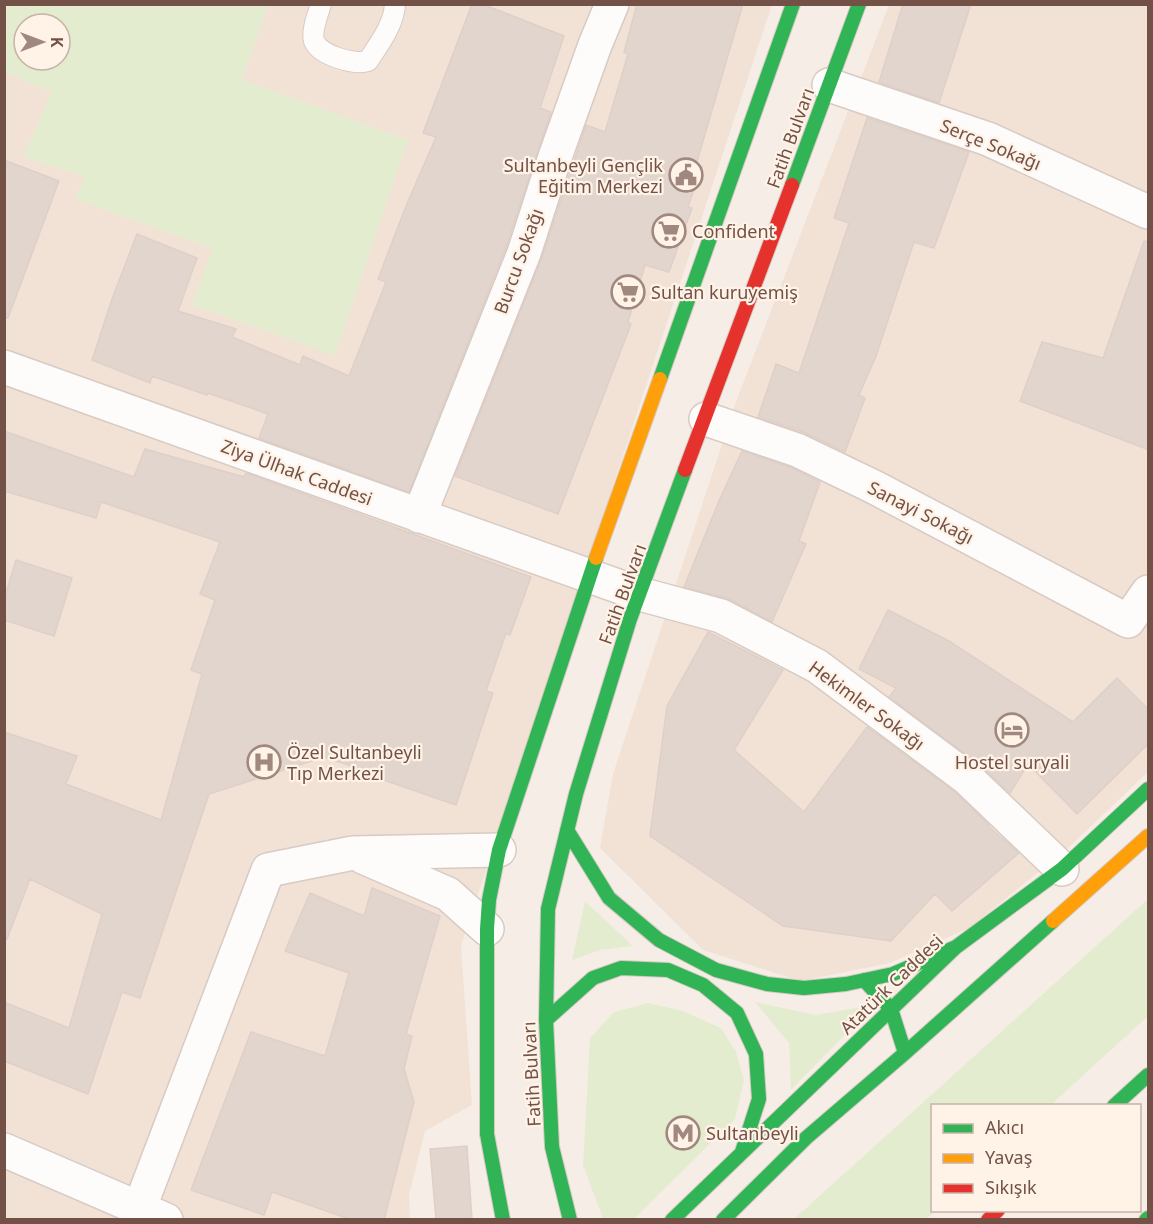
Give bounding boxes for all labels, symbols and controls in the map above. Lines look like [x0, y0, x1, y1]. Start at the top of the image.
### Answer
north arrow [12, 12, 72, 72]
text: K [46, 37, 68, 48]
street label: Fatih Bulvarı [761, 84, 819, 192]
street label: Serçe Sokağı [937, 113, 1045, 175]
place label: Sultanbeyli Gençlik Eğitim Merkezi [504, 153, 663, 198]
public building icon: Sultanbeyli Gençlik Eğitim Merkezi [668, 157, 704, 193]
street label: Burcu Sokağı [488, 205, 548, 317]
supermarket icon: Confident [651, 213, 687, 249]
place label: Confident [692, 219, 776, 243]
supermarket icon: Sultan kuruyemiş [610, 274, 646, 310]
place label: Sultan kuruyemiş [651, 280, 798, 304]
street label: Ziya Ülhak Caddesi [218, 433, 376, 511]
street label: Sanayi Sokağı [864, 475, 978, 549]
street label: Fatih Bulvarı [593, 540, 651, 648]
street label: Hekimler Sokağı [804, 655, 930, 755]
hotel icon: Hostel suryali [994, 712, 1030, 748]
place label: Özel Sultanbeyli Tıp Merkezi [287, 740, 422, 785]
hospital icon: Özel Sultanbeyli Tıp Merkezi [246, 744, 282, 780]
place label: Hostel suryali [955, 750, 1069, 774]
street label: Atatürk Caddesi [834, 929, 948, 1039]
street label: Fatih Bulvarı [516, 1021, 546, 1127]
legend [931, 1104, 1141, 1212]
metro station icon: Sultanbeyli [665, 1115, 701, 1151]
text: Akıcı [985, 1115, 1024, 1139]
place label: Sultanbeyli [706, 1121, 799, 1145]
text: Yavaş [985, 1145, 1032, 1169]
text: Sıkışık [985, 1175, 1037, 1199]

